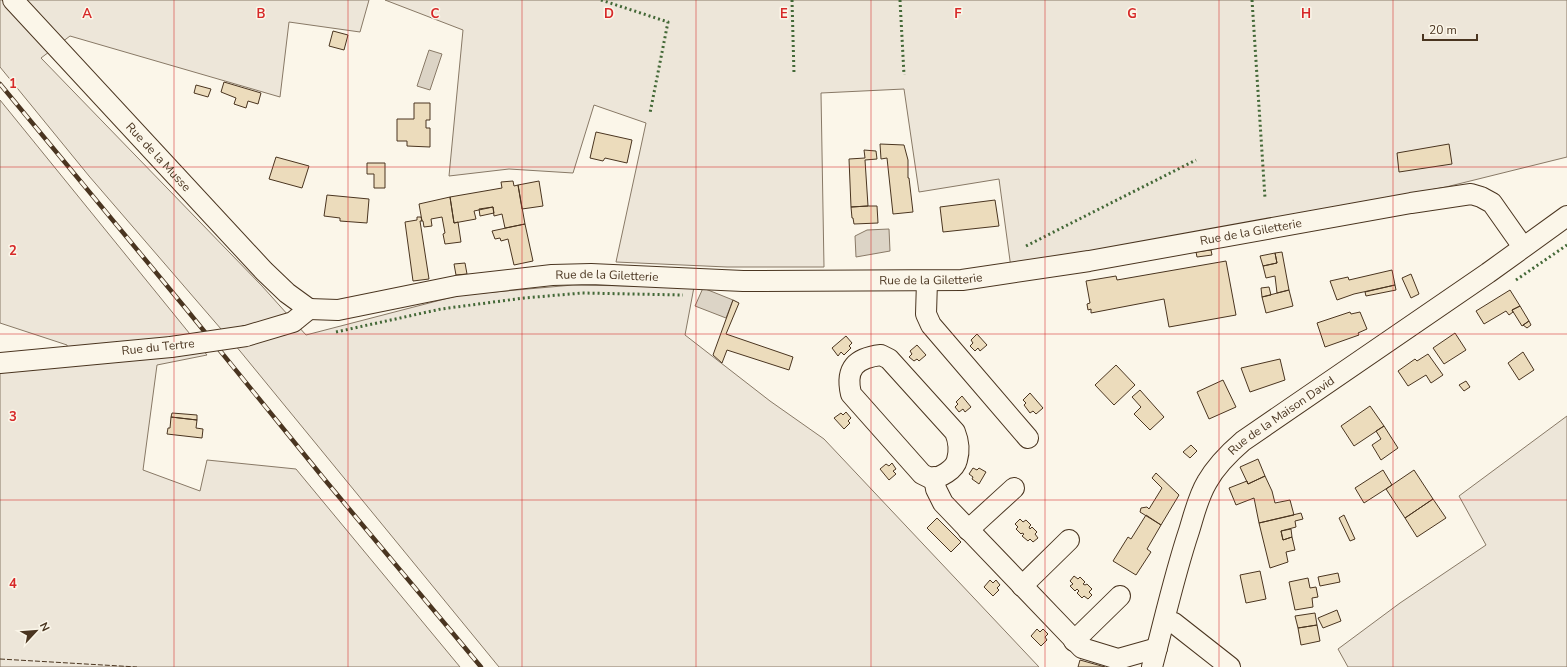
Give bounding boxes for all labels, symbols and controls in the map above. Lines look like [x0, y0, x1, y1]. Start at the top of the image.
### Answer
text: A [82, 5, 92, 23]
text: B [257, 5, 266, 23]
text: C [431, 5, 440, 23]
text: D [604, 5, 614, 23]
text: E [780, 5, 788, 23]
text: F [954, 5, 962, 23]
text: G [1127, 5, 1137, 23]
text: H [1301, 5, 1311, 23]
scale bar [1423, 16, 1477, 42]
text: 20 m [1429, 22, 1457, 38]
text: 1 [9, 75, 17, 93]
street label: Rue de la Musse [122, 119, 194, 195]
street label: Rue de la Giletterie [1199, 215, 1303, 249]
text: 2 [9, 242, 17, 260]
street label: Rue de la Giletterie [555, 266, 659, 285]
street label: Rue de la Giletterie [879, 269, 983, 288]
street label: Rue du Tertre [121, 335, 195, 359]
street label: Rue de la Maison David [1224, 373, 1338, 459]
text: 3 [9, 408, 17, 426]
text: 4 [9, 575, 17, 593]
north arrow [16, 611, 56, 651]
text: N [36, 620, 53, 634]

